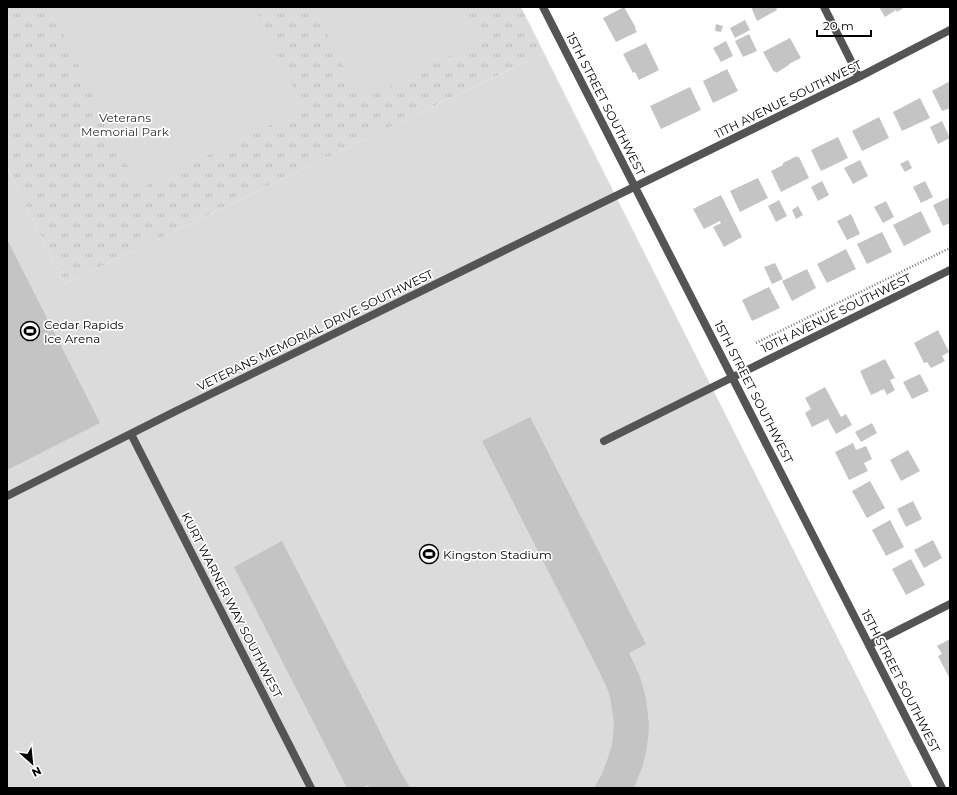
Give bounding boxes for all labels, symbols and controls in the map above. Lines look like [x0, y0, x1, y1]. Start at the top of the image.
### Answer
scale bar [817, 12, 871, 38]
text: 20 m [823, 18, 854, 33]
street label: 15TH STREET SOUTHWEST [563, 30, 649, 178]
street label: 11TH AVENUE SOUTHWEST [712, 57, 864, 141]
park label: Veterans Memorial Park [81, 110, 170, 139]
street label: VETERANS MEMORIAL DRIVE SOUTHWEST [195, 266, 436, 394]
street label: 10TH AVENUE SOUTHWEST [758, 270, 914, 356]
place label: Cedar Rapids Ice Arena [44, 317, 124, 346]
street label: 15TH STREET SOUTHWEST [711, 318, 797, 466]
sports icon: Cedar Rapids Ice Arena [19, 320, 41, 342]
street label: KURT WARNER WAY SOUTHWEST [178, 510, 286, 701]
sports icon: Kingston Stadium [418, 543, 440, 565]
place label: Kingston Stadium [443, 547, 552, 562]
street label: 15TH STREET SOUTHWEST [858, 607, 944, 755]
north arrow [12, 743, 52, 783]
text: N [29, 764, 44, 780]

